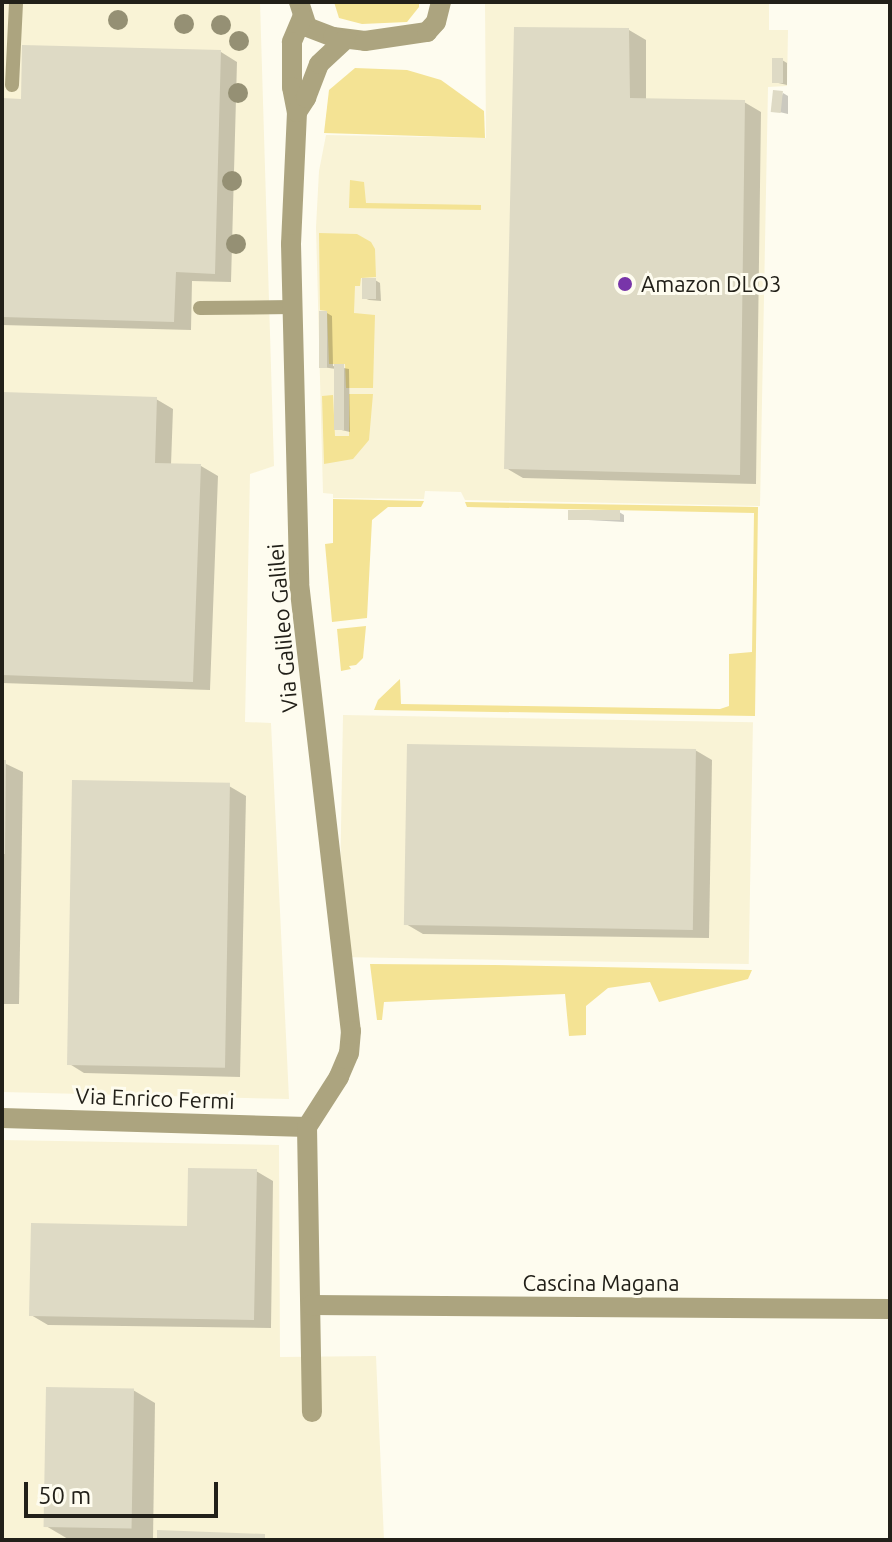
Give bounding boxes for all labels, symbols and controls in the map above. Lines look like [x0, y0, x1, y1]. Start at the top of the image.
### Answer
place label: Amazon DLO3 [641, 271, 781, 297]
marker: Amazon DLO3 [616, 275, 634, 293]
street label: Via Galileo Galilei [261, 542, 303, 714]
street label: Via Enrico Fermi [75, 1082, 235, 1114]
street label: Cascina Magana [522, 1270, 680, 1296]
scale bar [28, 1466, 222, 1516]
text: 50 m [38, 1482, 91, 1509]

